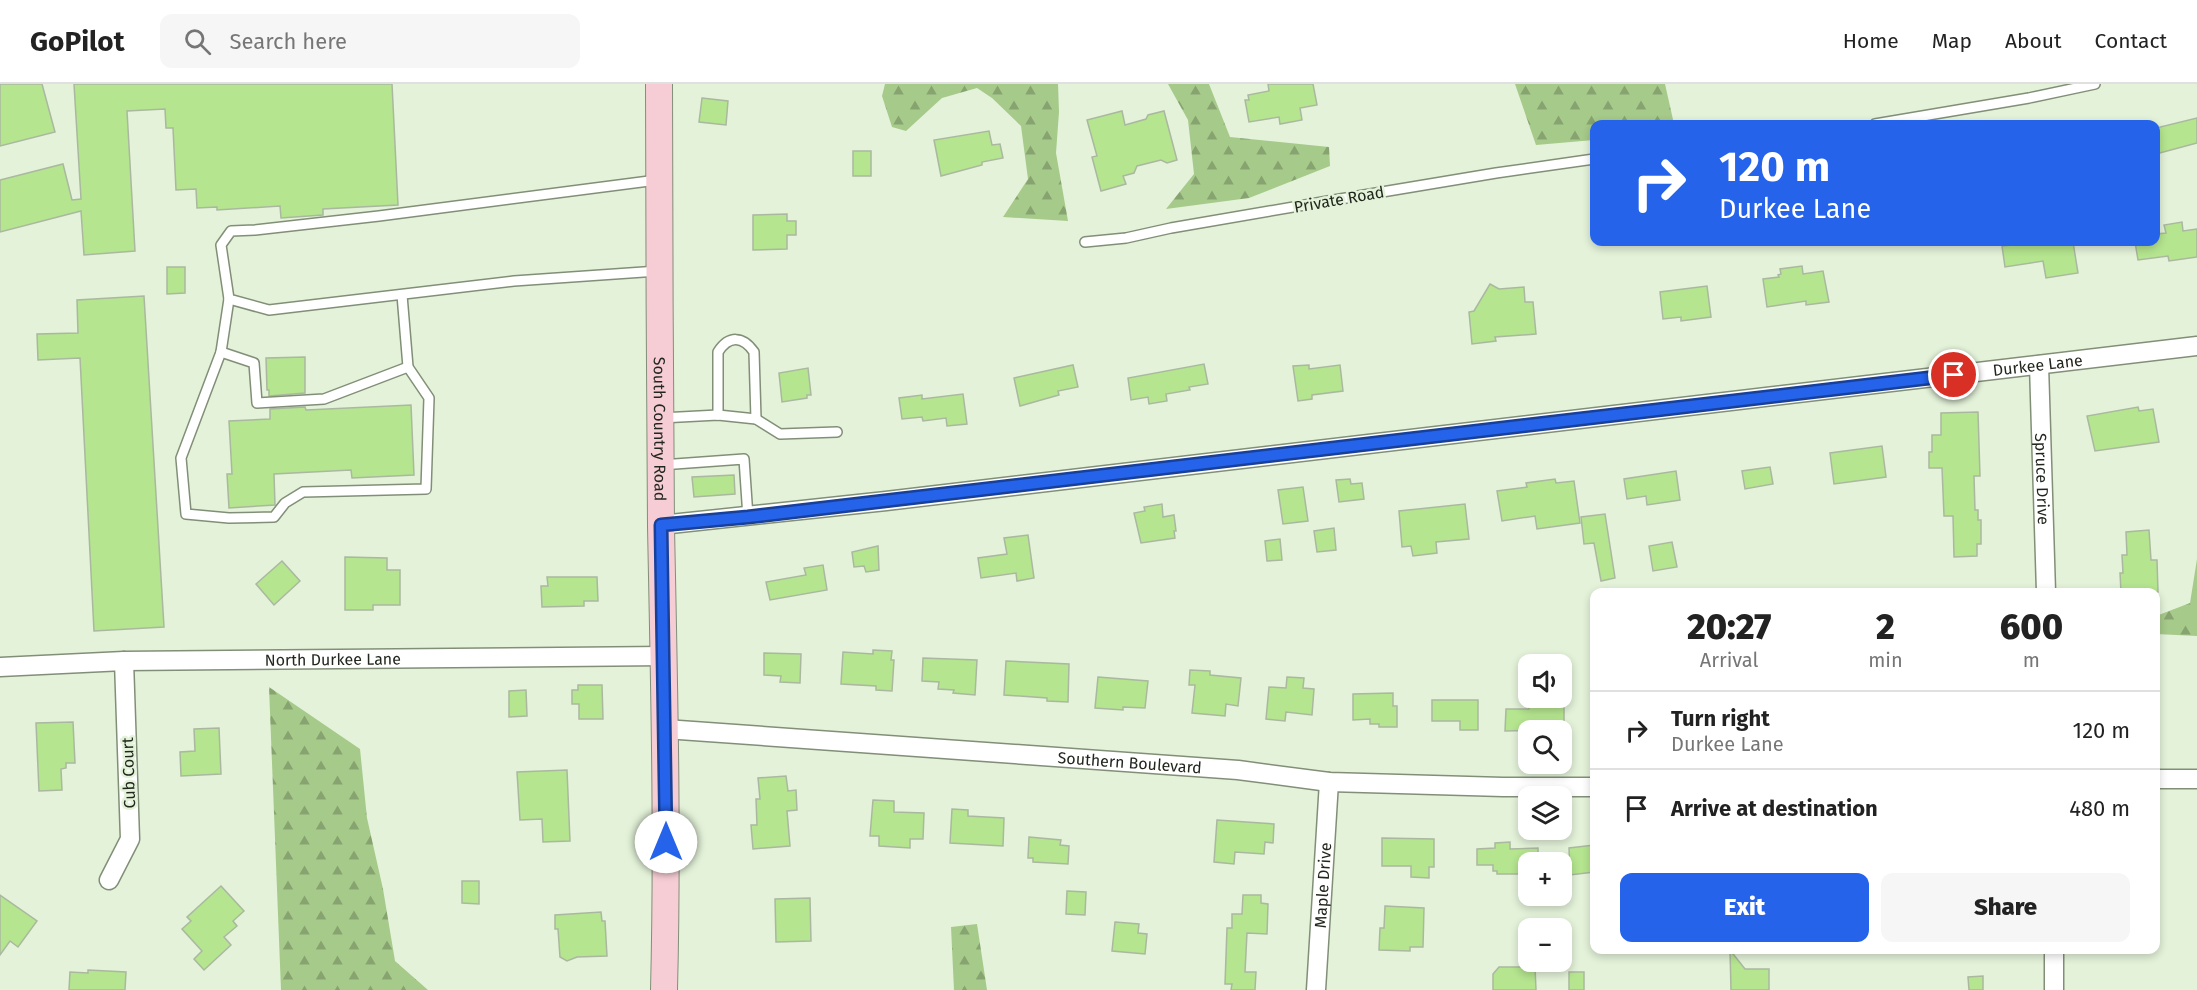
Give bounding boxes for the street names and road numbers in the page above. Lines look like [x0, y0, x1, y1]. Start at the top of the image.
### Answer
street label: Private Road [1292, 182, 1386, 217]
street label: Durkee Lane [1992, 351, 2084, 380]
street label: South Country Road [650, 357, 670, 501]
street label: Spruce Drive [2031, 433, 2053, 525]
street label: North Durkee Lane [265, 649, 401, 670]
street label: Cub Court [118, 737, 139, 809]
street label: Southern Boulevard [1057, 748, 1202, 777]
street label: Maple Drive [1311, 842, 1335, 929]

